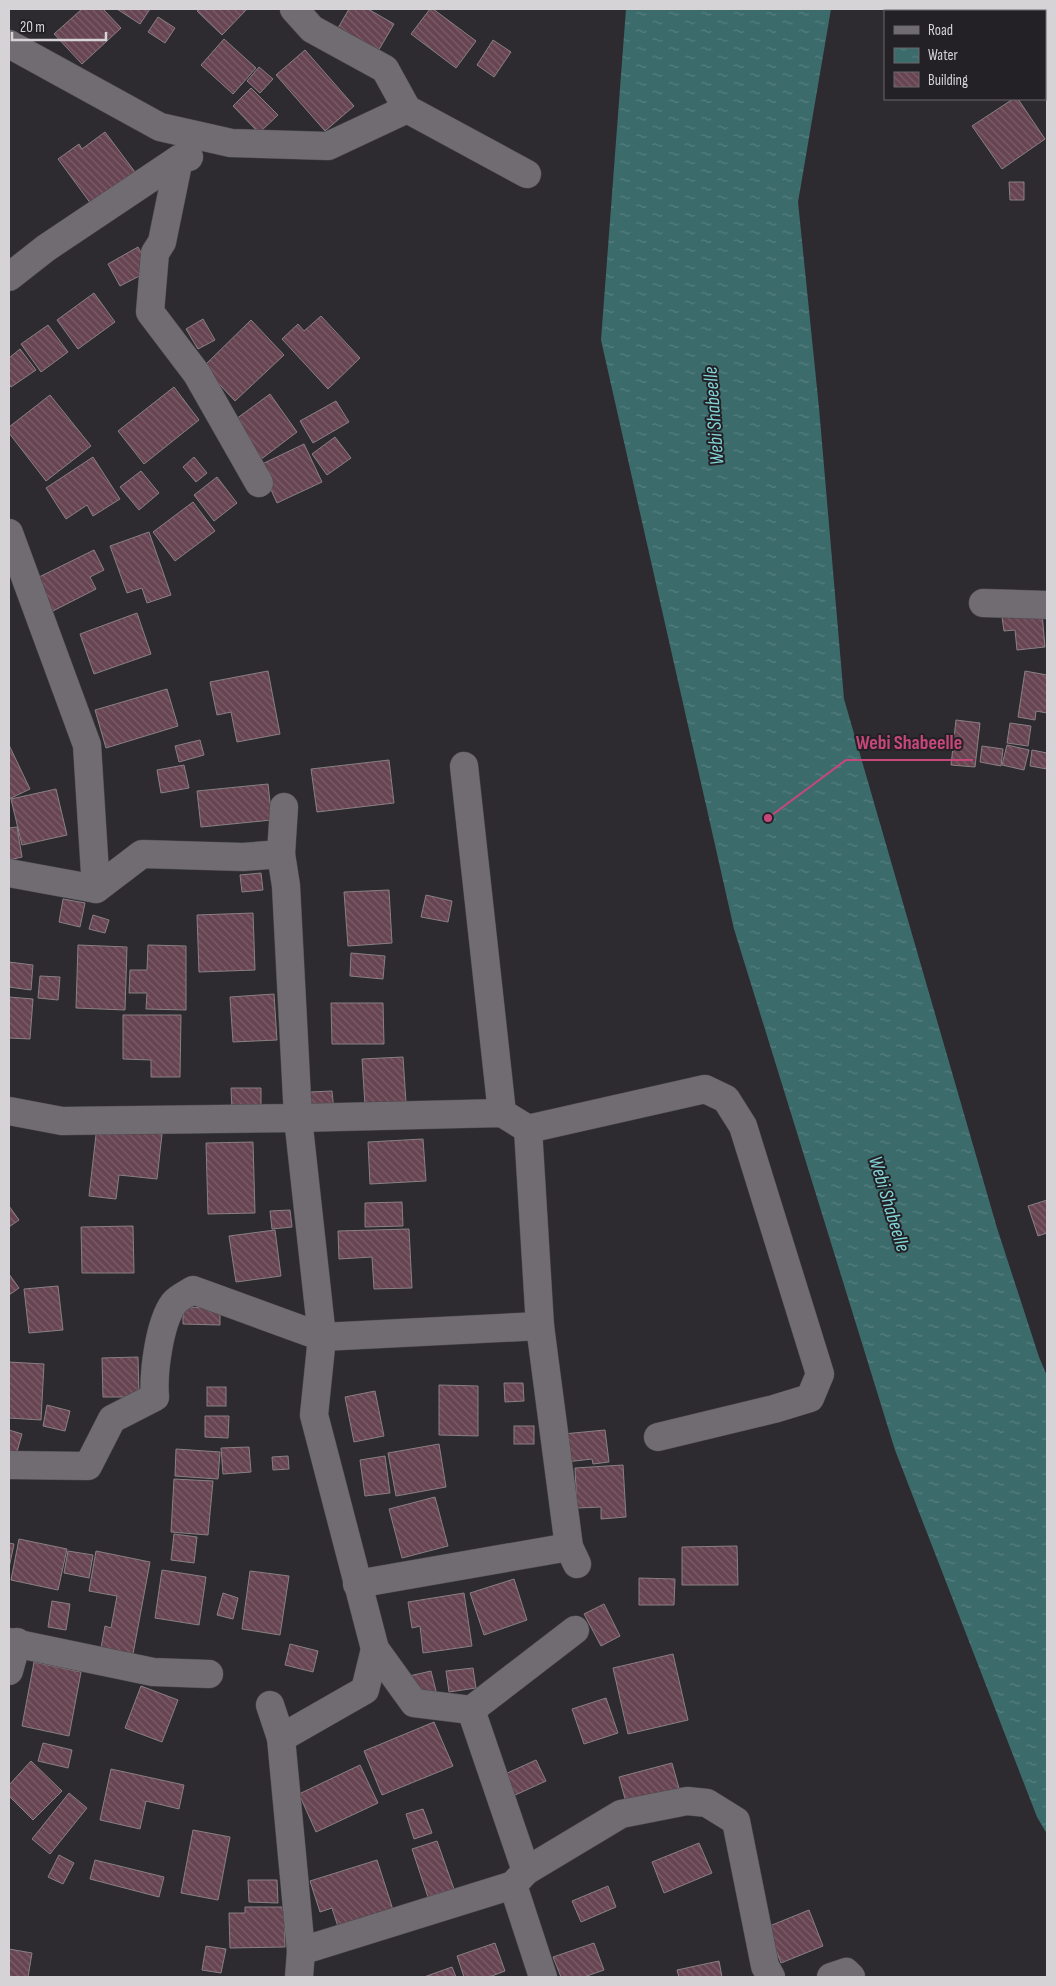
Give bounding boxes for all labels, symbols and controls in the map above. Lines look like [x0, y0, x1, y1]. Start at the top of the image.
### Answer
scale bar [12, 10, 106, 42]
legend [884, 10, 1046, 100]
text: 20 m [20, 18, 45, 37]
text: Road [928, 21, 953, 40]
text: Water [928, 46, 959, 65]
text: Building [928, 71, 968, 90]
water label: Webi Shabeelle [699, 366, 729, 466]
callout: Webi Shabeelle [846, 725, 973, 760]
text: Webi Shabeelle [856, 731, 962, 755]
water label: Webi Shabeelle [863, 1153, 915, 1255]

